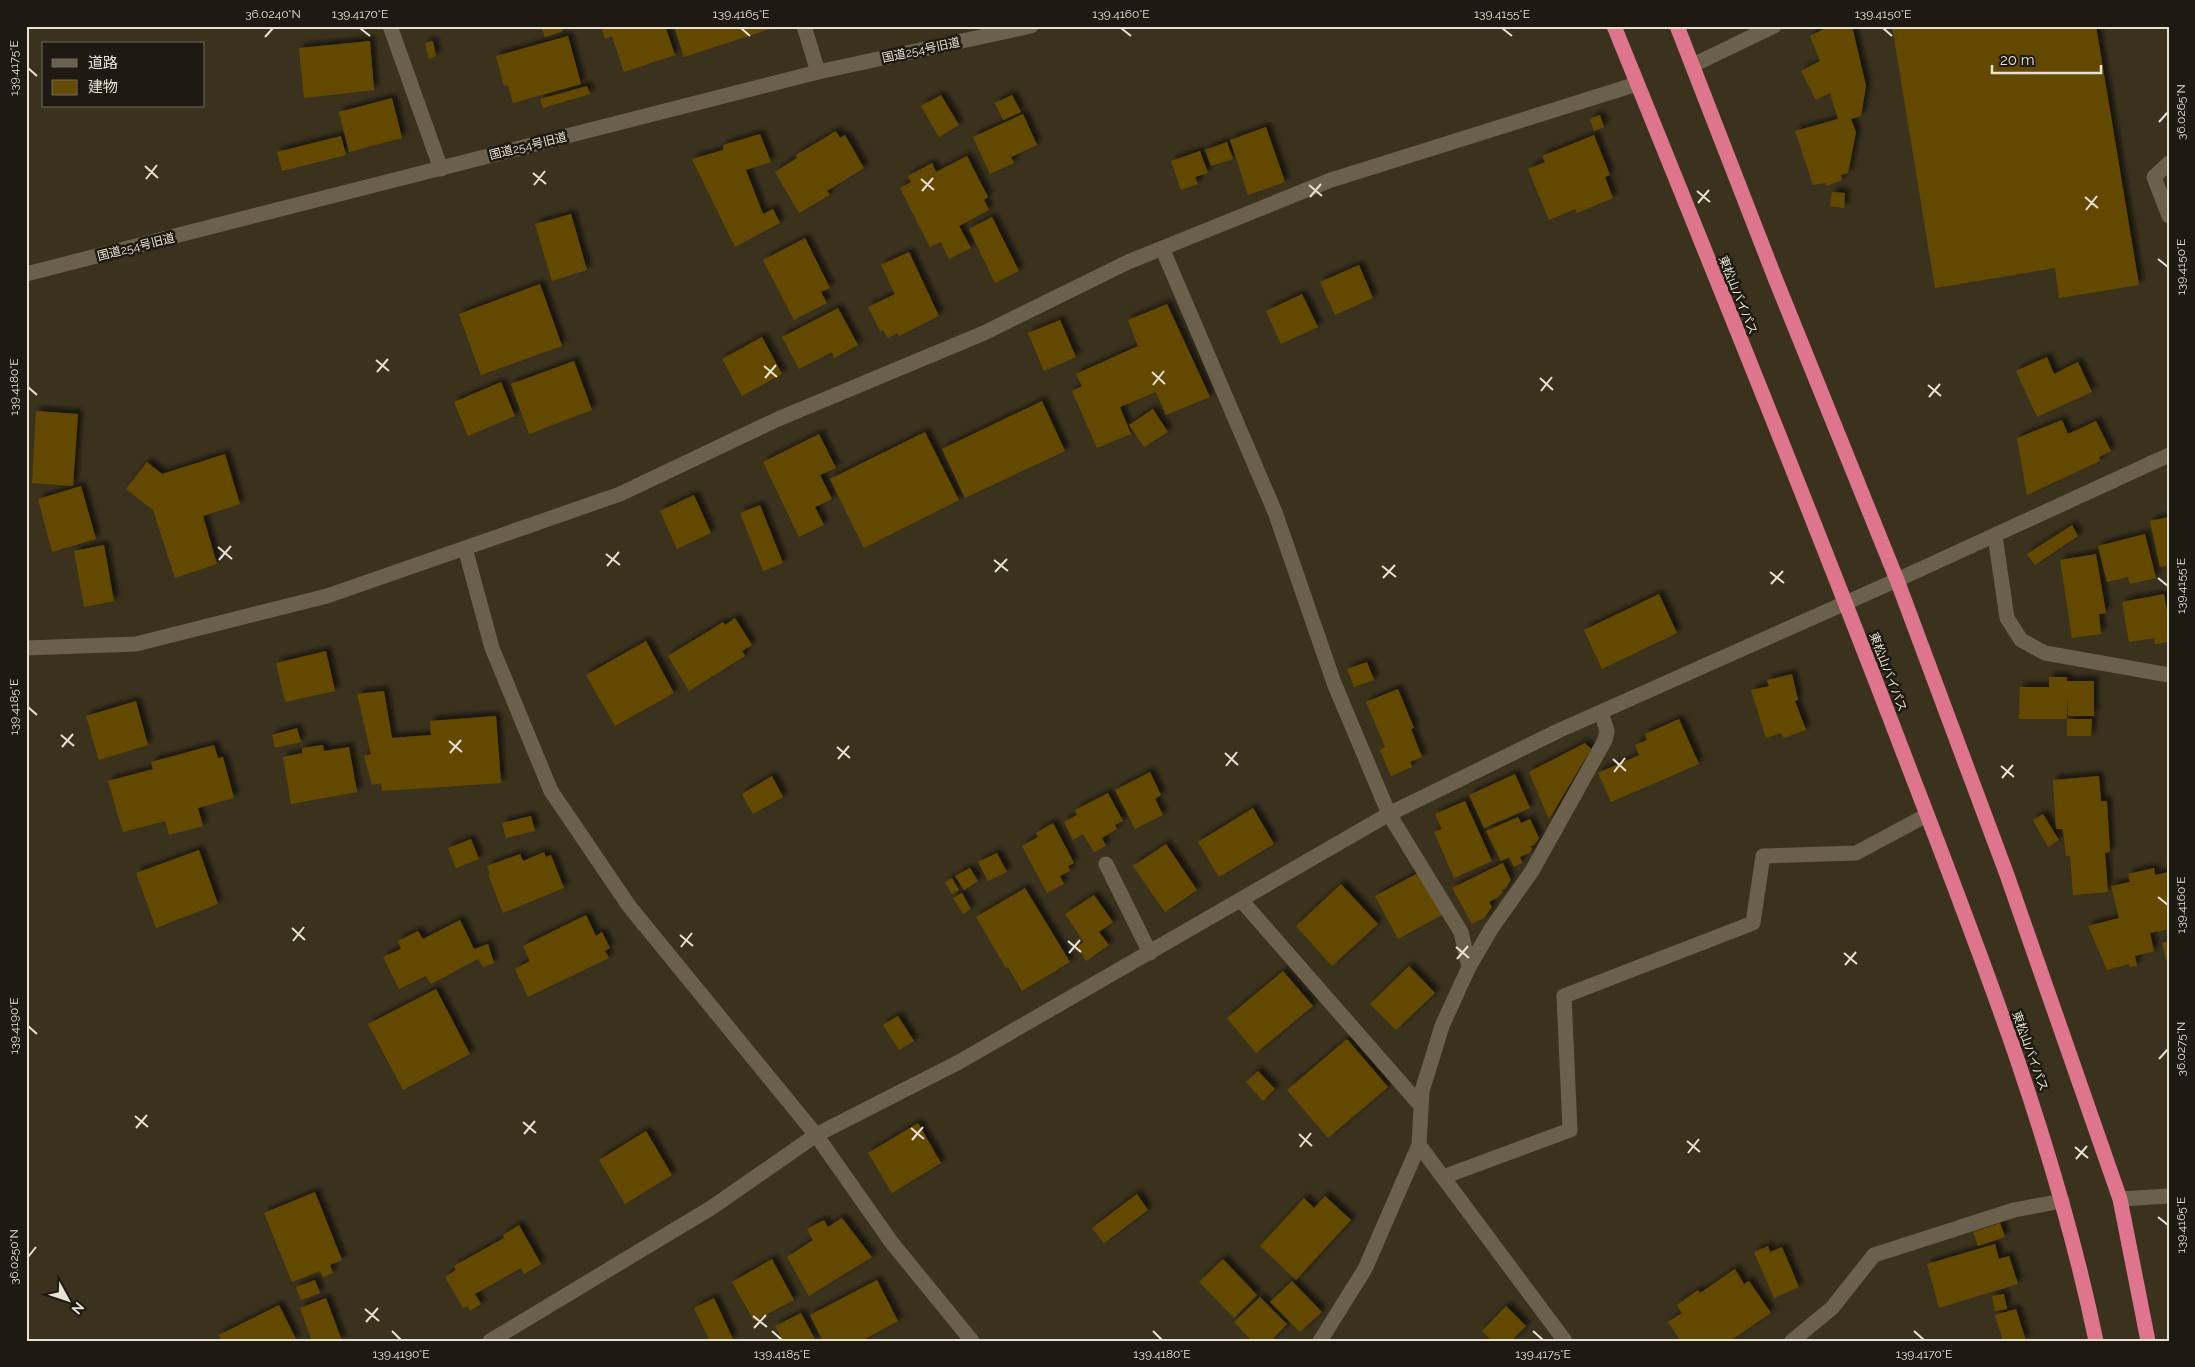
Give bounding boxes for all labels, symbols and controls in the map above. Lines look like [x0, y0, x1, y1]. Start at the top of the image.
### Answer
text: 36.0240°N [245, 7, 301, 21]
text: 139.4170°E [332, 7, 388, 21]
text: 139.4165°E [713, 7, 769, 21]
text: 139.4160°E [1092, 7, 1150, 21]
text: 139.4155°E [1474, 7, 1530, 21]
text: 139.4150°E [1855, 7, 1911, 21]
street label: 国道254号旧道 [881, 35, 961, 65]
text: 139.4175°E [7, 40, 21, 96]
legend [42, 42, 205, 108]
scale bar [1992, 42, 2101, 74]
text: 20 m [2000, 51, 2035, 69]
text: 道路 [88, 54, 118, 72]
text: 建物 [88, 78, 118, 96]
text: 36.0265°N [2174, 84, 2188, 140]
street label: 国道254号旧道 [488, 130, 568, 162]
street label: 国道254号旧道 [96, 231, 176, 263]
text: 139.4150°E [2174, 239, 2188, 295]
street label: 東松山バイパス [1716, 254, 1760, 336]
text: 139.4180°E [7, 358, 21, 416]
text: 139.4155°E [2174, 558, 2188, 614]
street label: 東松山バイパス [1866, 630, 1910, 714]
text: 139.4185°E [7, 679, 21, 735]
text: 139.4160°E [2174, 876, 2188, 934]
text: 139.4190°E [7, 997, 21, 1055]
street label: 東松山バイパス [2009, 1009, 2051, 1093]
text: 36.0275°N [2174, 1022, 2188, 1076]
text: 139.4165°E [2174, 1197, 2188, 1253]
text: 36.0250°N [7, 1229, 21, 1285]
north arrow [42, 1274, 92, 1324]
text: N [68, 1299, 88, 1318]
text: 139.4190°E [372, 1347, 430, 1361]
text: 139.4185°E [754, 1347, 810, 1361]
text: 139.4180°E [1133, 1347, 1191, 1361]
text: 139.4175°E [1515, 1347, 1571, 1361]
text: 139.4170°E [1896, 1347, 1952, 1361]

